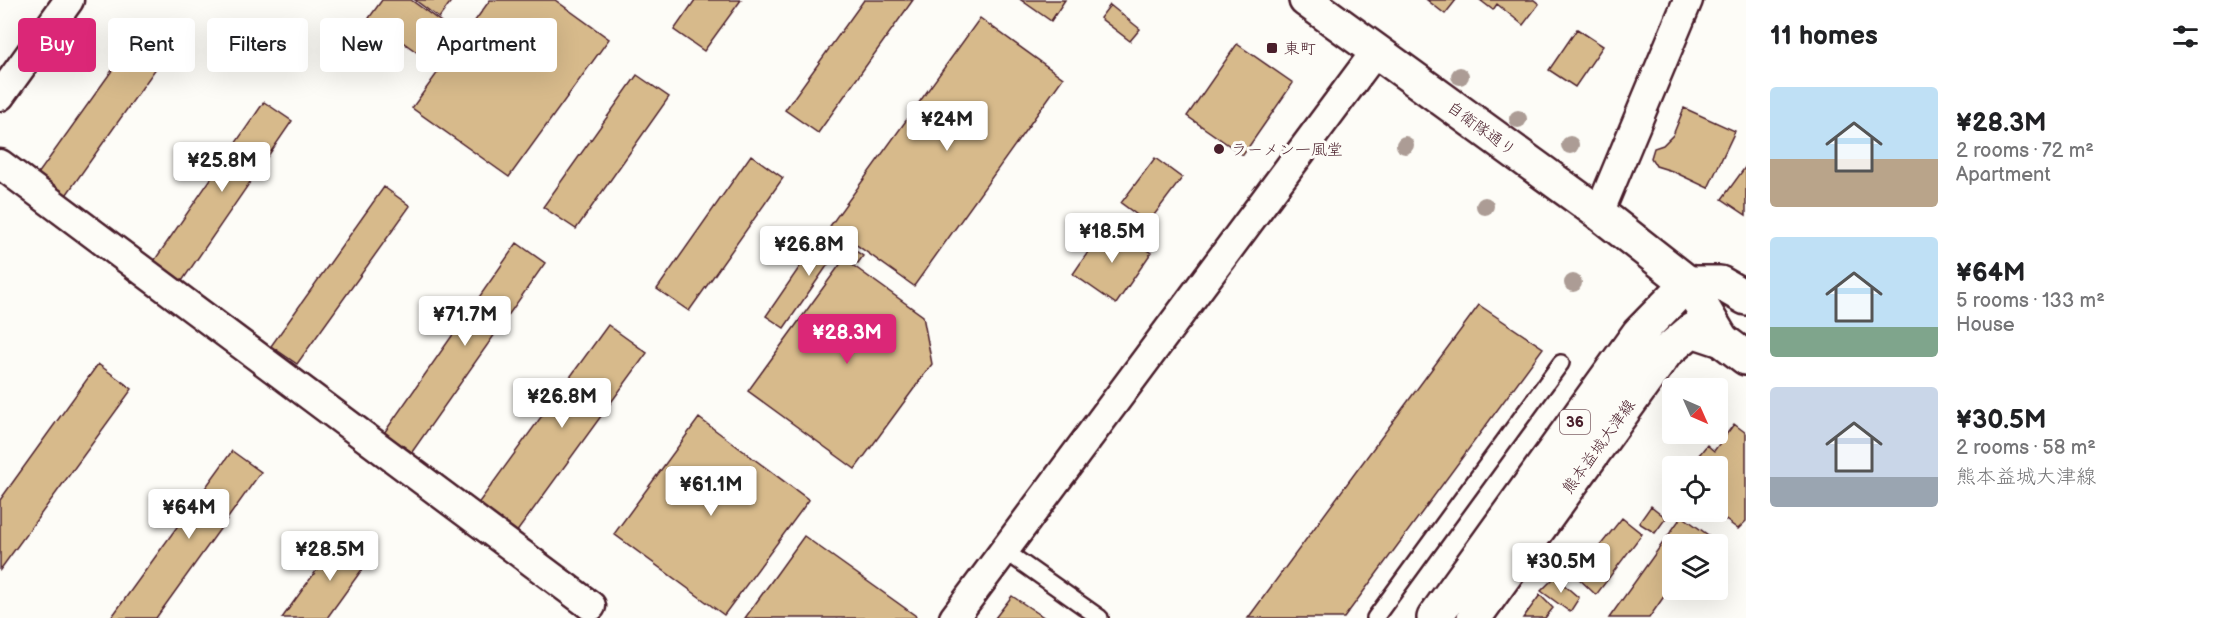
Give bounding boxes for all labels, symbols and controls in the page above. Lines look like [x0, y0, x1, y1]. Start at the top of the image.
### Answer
chip: Buy [18, 18, 96, 72]
chip: Rent [108, 18, 195, 72]
chip: Filters [207, 18, 308, 72]
chip: New [320, 18, 404, 72]
chip: Apartment [416, 18, 557, 72]
icon: filters [2169, 20, 2202, 53]
text: 11 homes [1770, 21, 1878, 52]
place label: 東町 [1284, 40, 1316, 59]
marker: 東町 [1265, 41, 1279, 55]
street label: 自衛隊通り [1443, 98, 1519, 160]
pin: ¥24M [911, 101, 983, 152]
text: ¥24M [921, 108, 973, 132]
text: ¥28.3M [1956, 108, 2047, 139]
icon: home [1818, 111, 1890, 183]
text: 2 rooms · 72 m² [1956, 139, 2094, 163]
place label: ラーメン一風堂 [1231, 141, 1343, 160]
pin: ¥25.8M [173, 142, 271, 193]
marker: ラーメン一風堂 [1212, 142, 1226, 156]
text: ¥25.8M [187, 149, 257, 173]
text: Apartment [1956, 163, 2051, 187]
pin: ¥18.5M [1063, 213, 1161, 264]
text: ¥18.5M [1079, 220, 1145, 244]
pin: ¥26.8M [760, 226, 858, 277]
text: ¥26.8M [774, 233, 844, 257]
text: ¥64M [1956, 258, 2025, 289]
icon: home [1818, 261, 1890, 333]
text: 5 rooms · 133 m² [1956, 289, 2105, 313]
pin: ¥71.7M [416, 296, 514, 347]
text: ¥71.7M [433, 303, 497, 327]
text: House [1956, 313, 2015, 337]
pin: ¥28.3M [798, 314, 896, 365]
text: ¥28.3M [812, 321, 882, 345]
pin: ¥26.8M [513, 378, 611, 429]
north arrow [1662, 378, 1728, 444]
map controls [1662, 378, 1728, 600]
text: ¥26.8M [527, 385, 597, 409]
street label: 熊本益城大津線 [1559, 396, 1640, 498]
text: ¥30.5M [1956, 405, 2047, 436]
road number: 36 [1560, 410, 1590, 434]
icon: home [1818, 411, 1890, 483]
text: 2 rooms · 58 m² [1956, 436, 2096, 460]
button: locate [1662, 456, 1728, 522]
text: 熊本益城大津線 [1956, 465, 2096, 489]
pin: ¥61.1M [662, 466, 760, 517]
text: ¥61.1M [680, 473, 742, 497]
pin: ¥64M [153, 489, 225, 540]
text: ¥64M [162, 496, 216, 520]
pin: ¥28.5M [281, 531, 379, 582]
button: layers [1662, 534, 1728, 600]
text: ¥28.5M [295, 538, 365, 562]
pin: ¥30.5M [1512, 543, 1610, 594]
text: ¥30.5M [1526, 550, 1596, 574]

